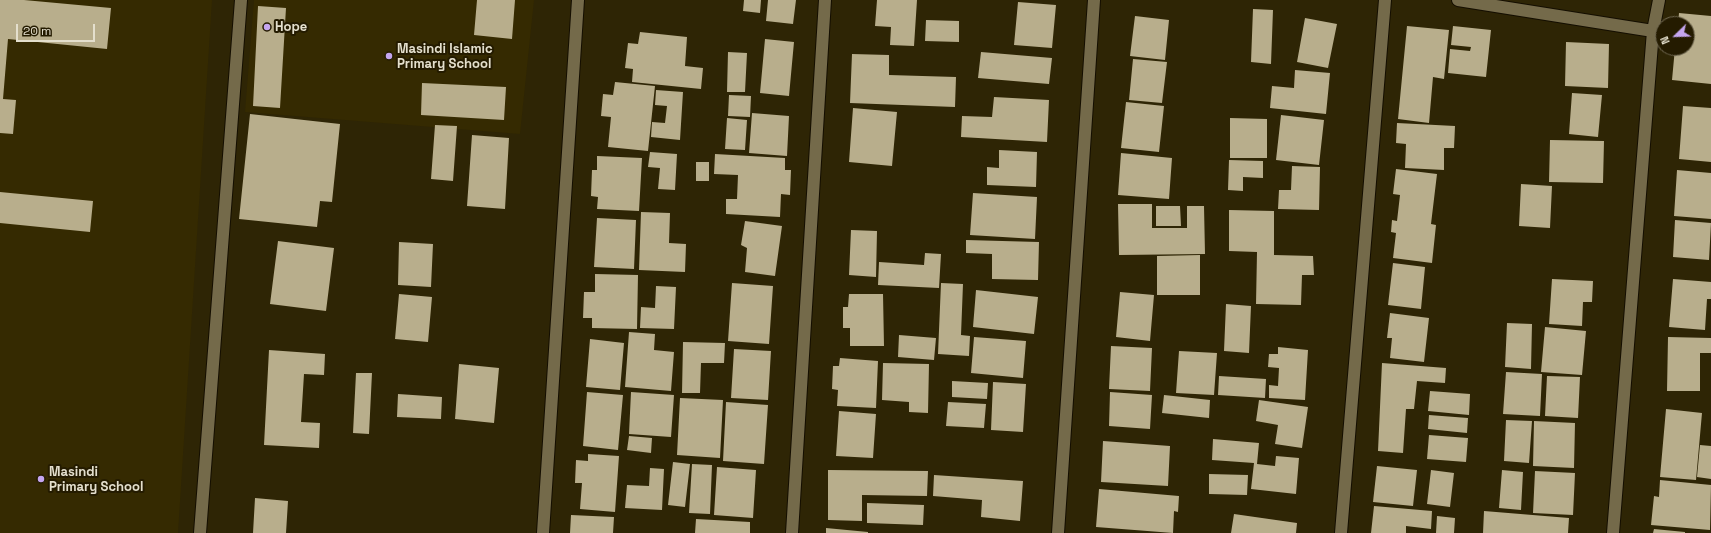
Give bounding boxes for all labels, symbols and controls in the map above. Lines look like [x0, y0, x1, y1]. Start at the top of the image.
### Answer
scale bar [18, 16, 97, 42]
north arrow [1655, 16, 1695, 56]
place label: Hope [275, 19, 307, 35]
marker: Hope [262, 22, 272, 32]
text: 20 m [23, 23, 51, 39]
text: N [1657, 34, 1673, 46]
place label: Masindi Islamic Primary School [397, 41, 493, 72]
marker: Masindi Islamic Primary School [384, 51, 394, 61]
place label: Masindi Primary School [49, 464, 143, 495]
marker: Masindi Primary School [36, 474, 46, 484]

